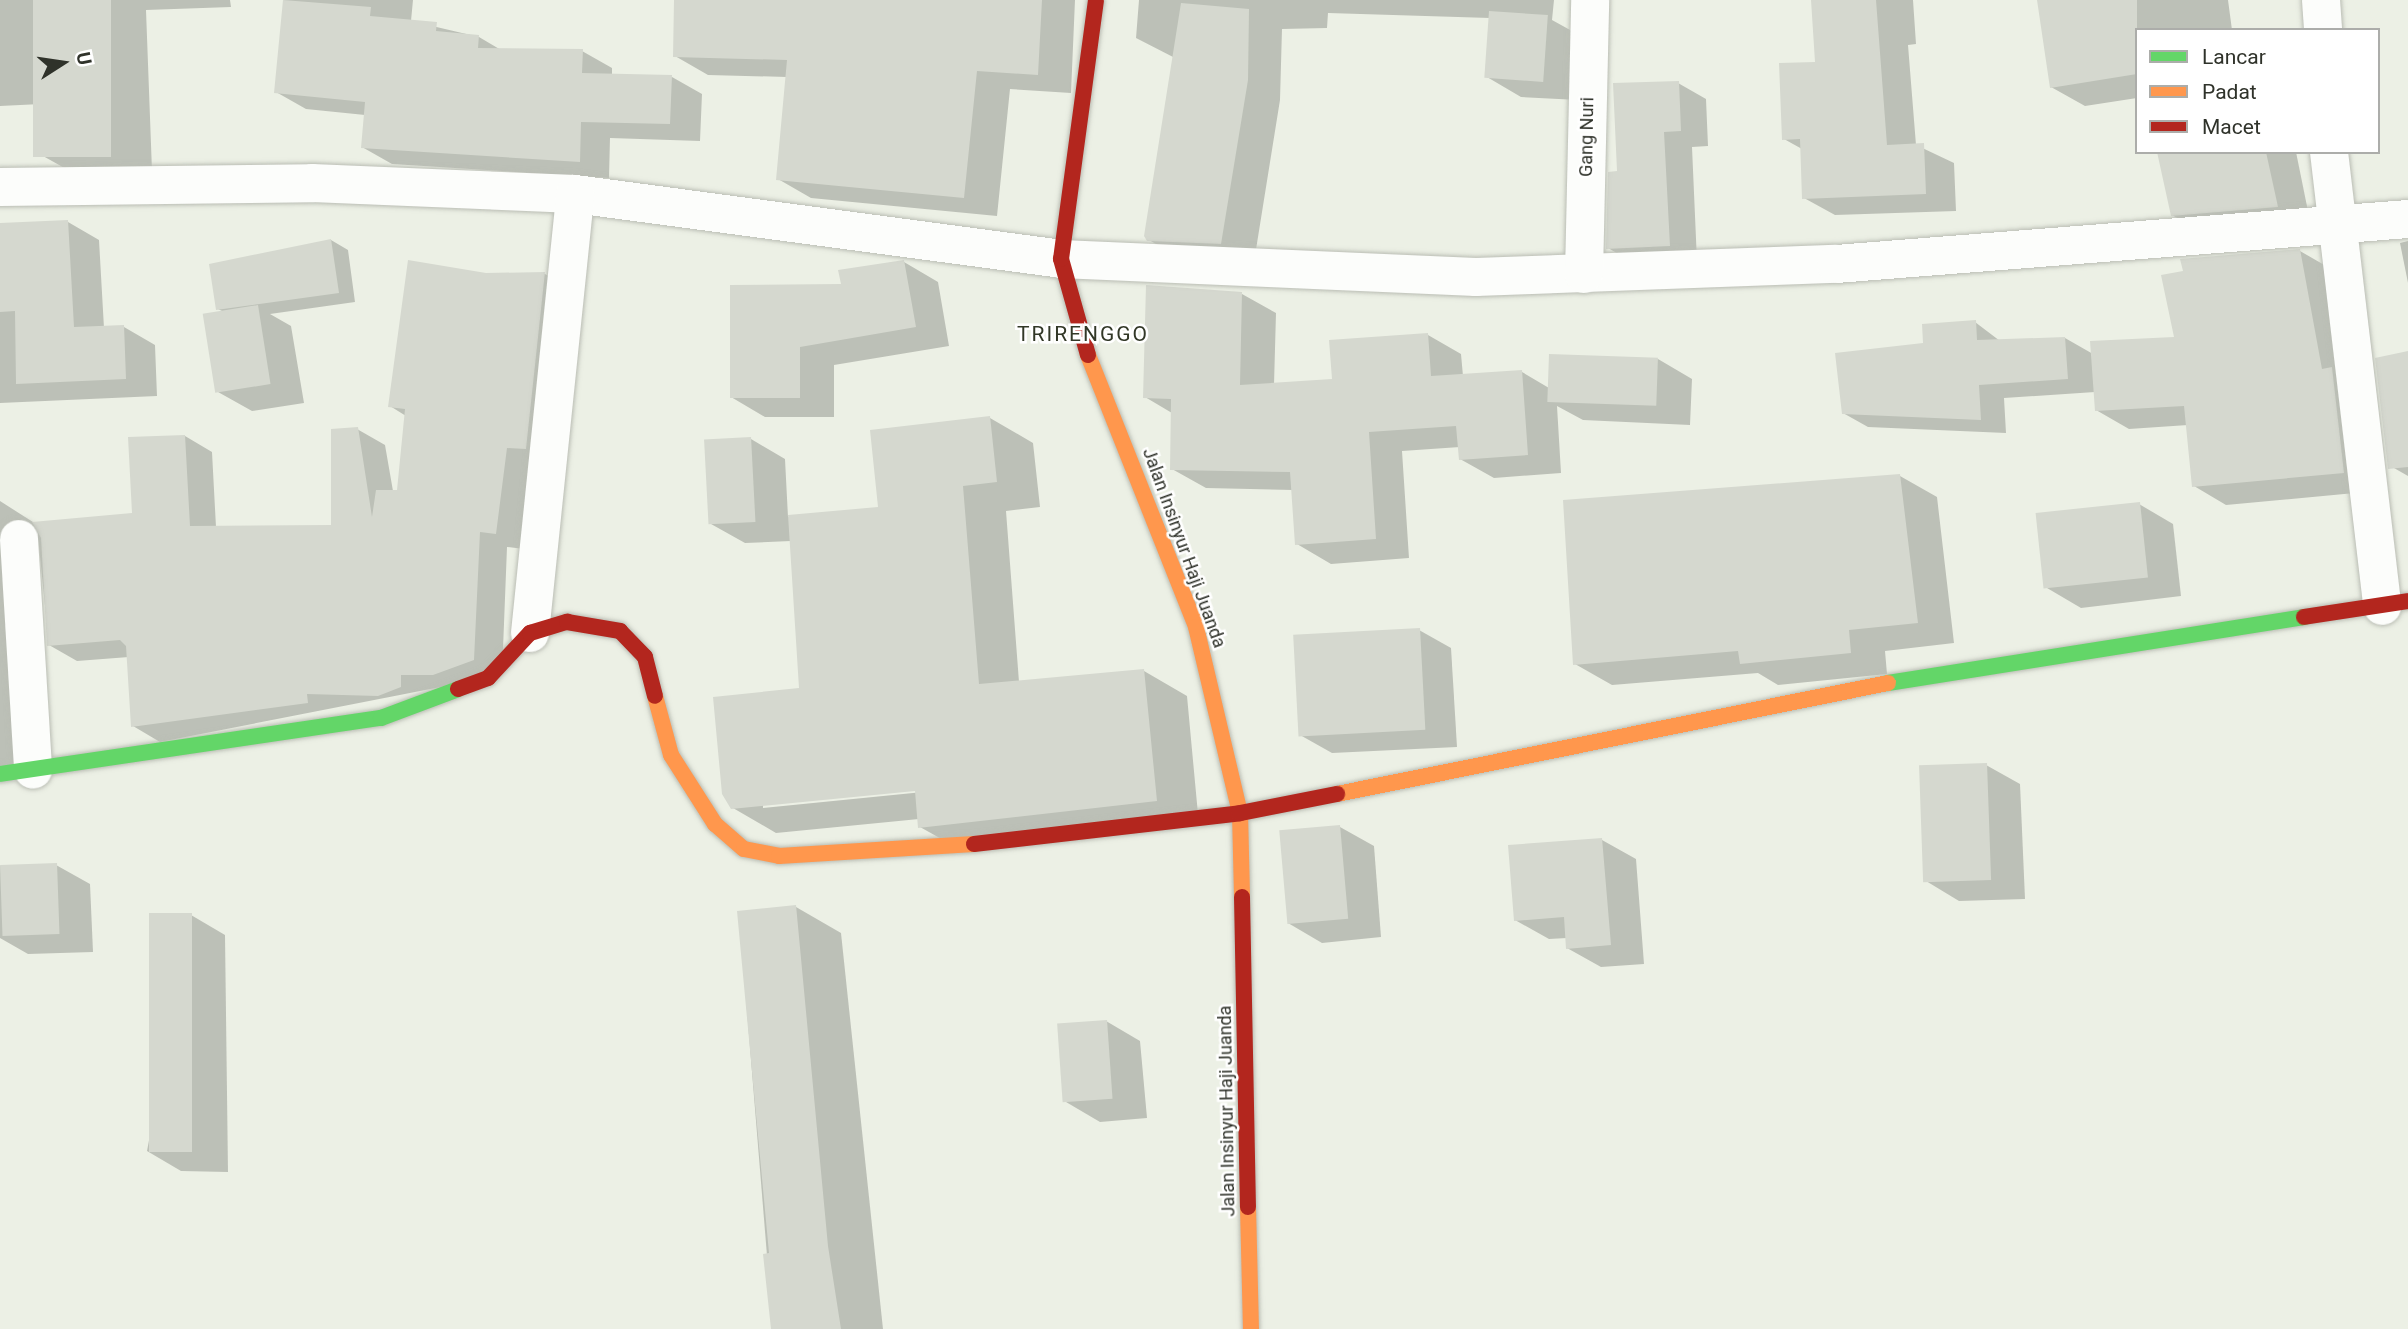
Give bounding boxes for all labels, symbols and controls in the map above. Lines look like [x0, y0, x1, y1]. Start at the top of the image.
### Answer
north arrow [28, 28, 98, 98]
legend [2135, 28, 2380, 154]
text: Lancar [2202, 45, 2266, 69]
text: U [71, 50, 97, 67]
text: Padat [2202, 80, 2257, 104]
street label: Gang Nuri [1576, 97, 1598, 177]
text: Macet [2202, 115, 2261, 139]
district label: TRIRENGGO [1018, 321, 1148, 347]
street label: Jalan Insinyur Haji Juanda [1138, 445, 1230, 651]
street label: Jalan Insinyur Haji Juanda [1214, 1005, 1240, 1217]

